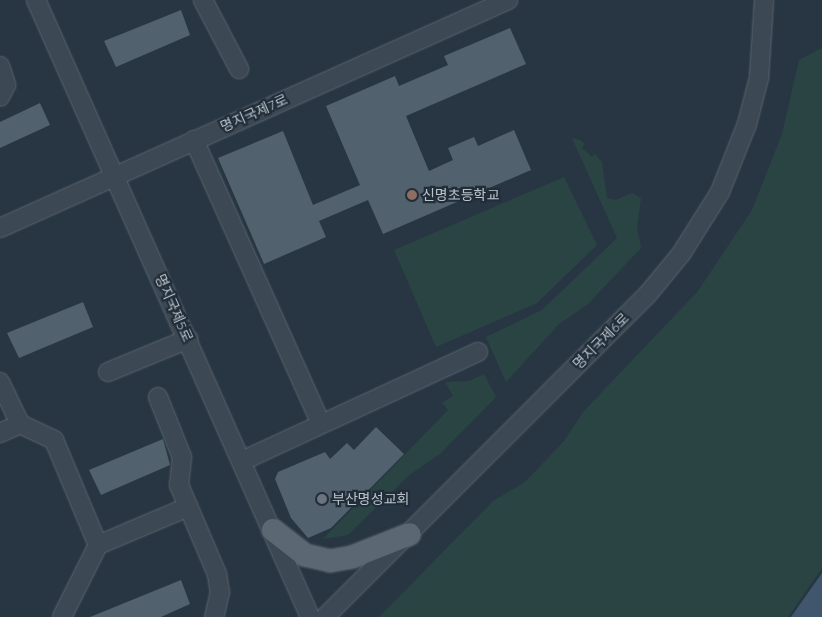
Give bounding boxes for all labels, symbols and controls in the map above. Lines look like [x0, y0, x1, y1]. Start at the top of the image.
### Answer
street label: 명지국제7로 [218, 91, 290, 135]
place label: 신명초등학교 [422, 187, 499, 203]
marker: 신명초등학교 [406, 189, 418, 201]
street label: 명지국제5로 [152, 272, 196, 344]
street label: 명지국제6로 [570, 310, 632, 372]
place label: 부산명성교회 [332, 491, 409, 507]
marker: 부산명성교회 [316, 493, 328, 505]

